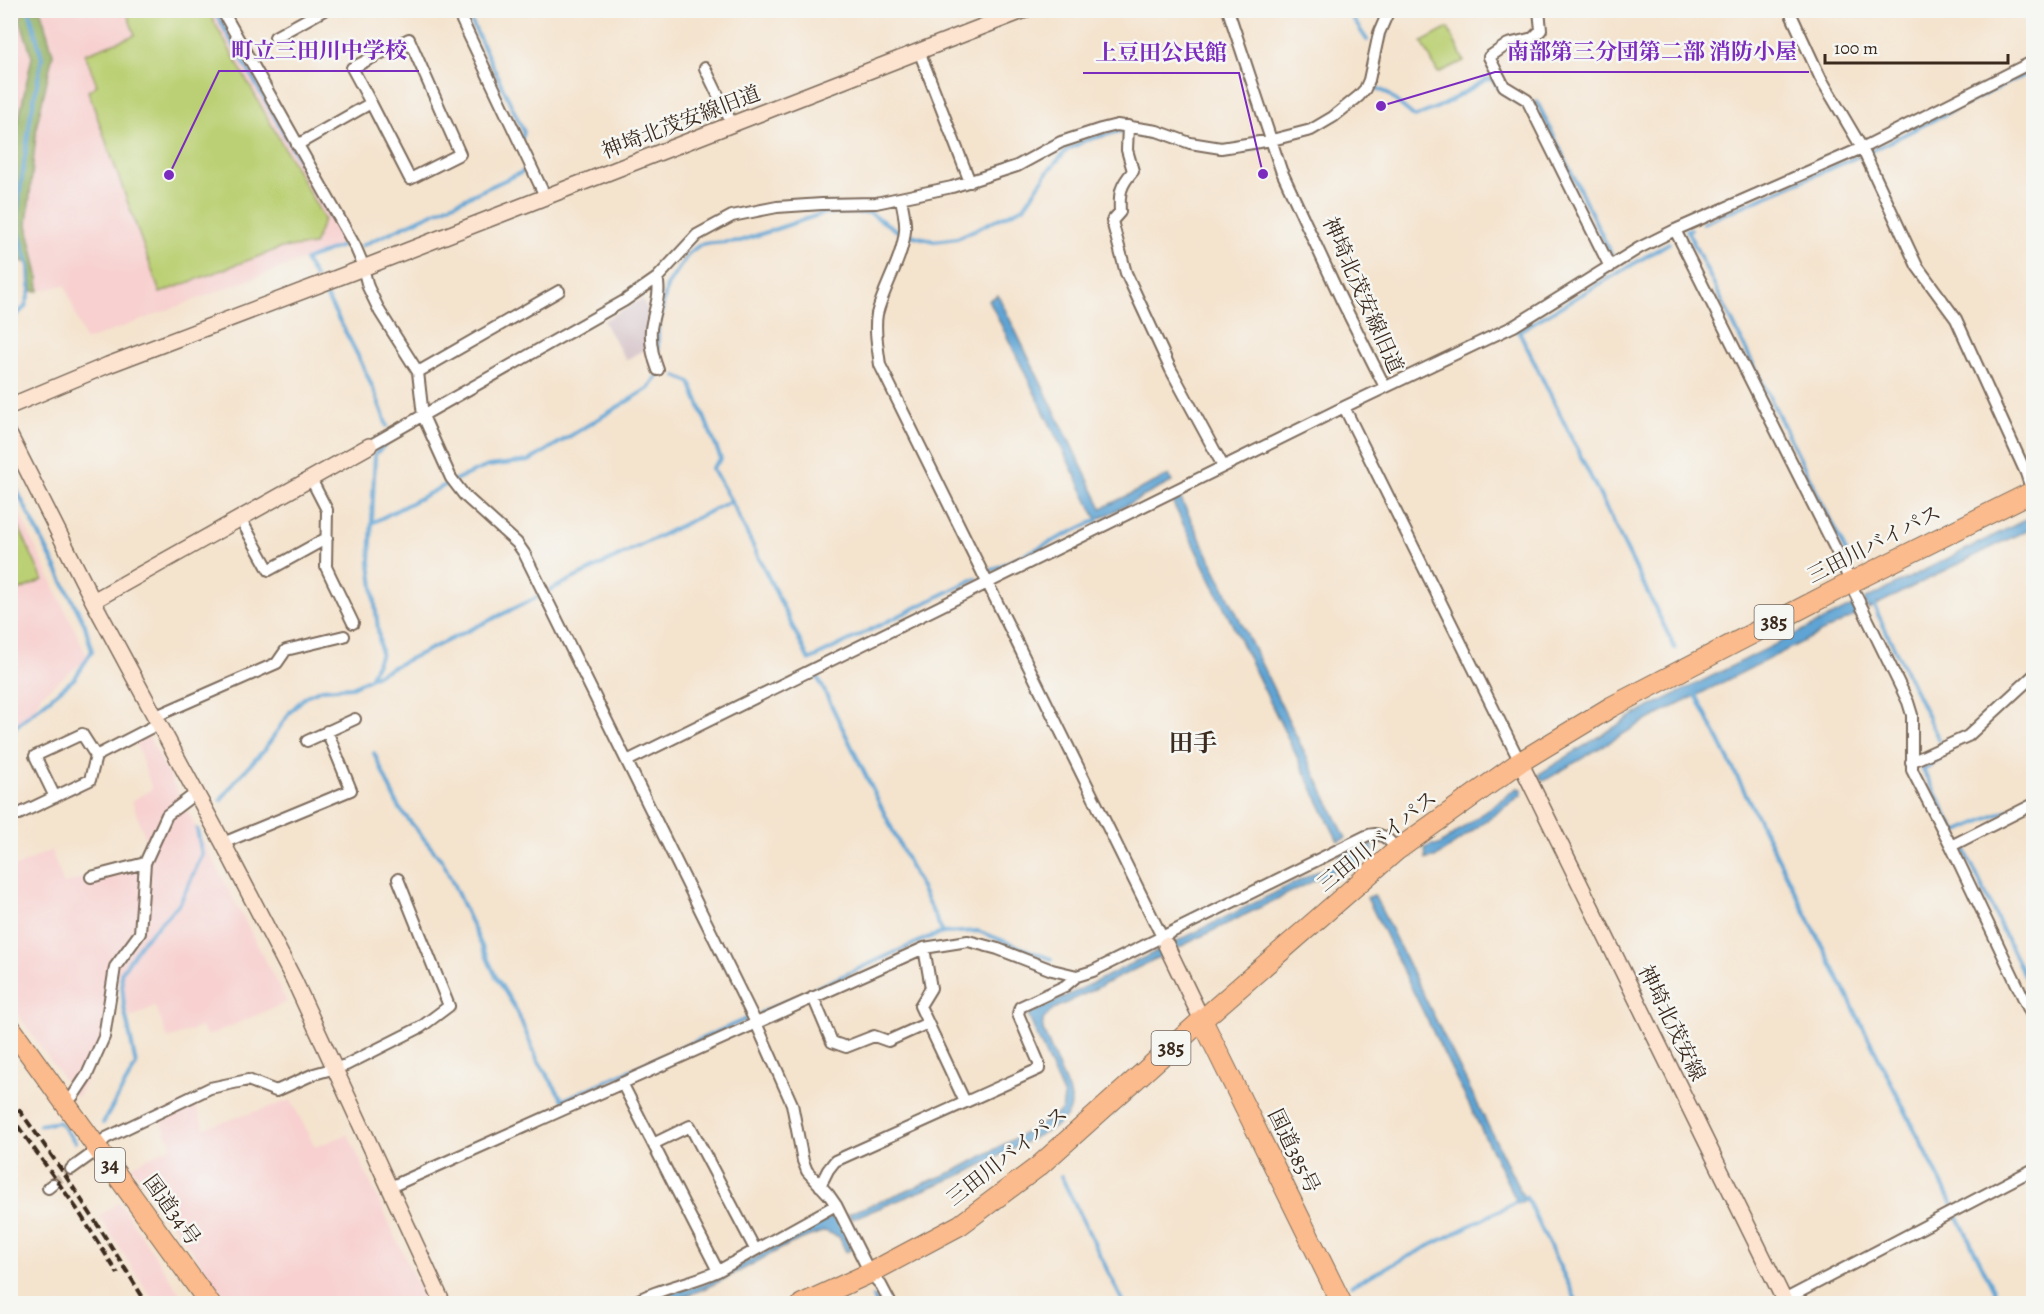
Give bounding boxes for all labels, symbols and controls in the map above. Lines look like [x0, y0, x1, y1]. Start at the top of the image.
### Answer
scale bar [1825, 27, 2008, 65]
callout: 町立三田川中学校 [219, 31, 419, 71]
callout: 南部第三分団第二部 消防小屋 [1495, 32, 1809, 72]
callout: 上豆田公民館 [1083, 33, 1239, 73]
text: 町立三田川中学校 [231, 36, 407, 66]
text: 100 m [1834, 36, 1878, 60]
text: 南部第三分団第二部 消防小屋 [1507, 37, 1797, 67]
text: 上豆田公民館 [1095, 38, 1227, 68]
street label: 神埼北茂安線旧道 [598, 79, 764, 165]
street label: 神埼北茂安線旧道 [1316, 213, 1410, 377]
street label: 三田川バイパス [1802, 498, 1946, 590]
road number: 385 [1754, 605, 1794, 639]
district label: 田手 [1169, 727, 1217, 759]
street label: 三田川バイパス [1311, 784, 1443, 898]
street label: 神埼北茂安線 [1632, 960, 1712, 1086]
road number: 385 [1152, 1031, 1190, 1065]
street label: 三田川バイパス [941, 1100, 1073, 1212]
street label: 国道385号 [1261, 1104, 1327, 1198]
road number: 34 [95, 1148, 125, 1182]
street label: 国道34号 [137, 1169, 207, 1251]

